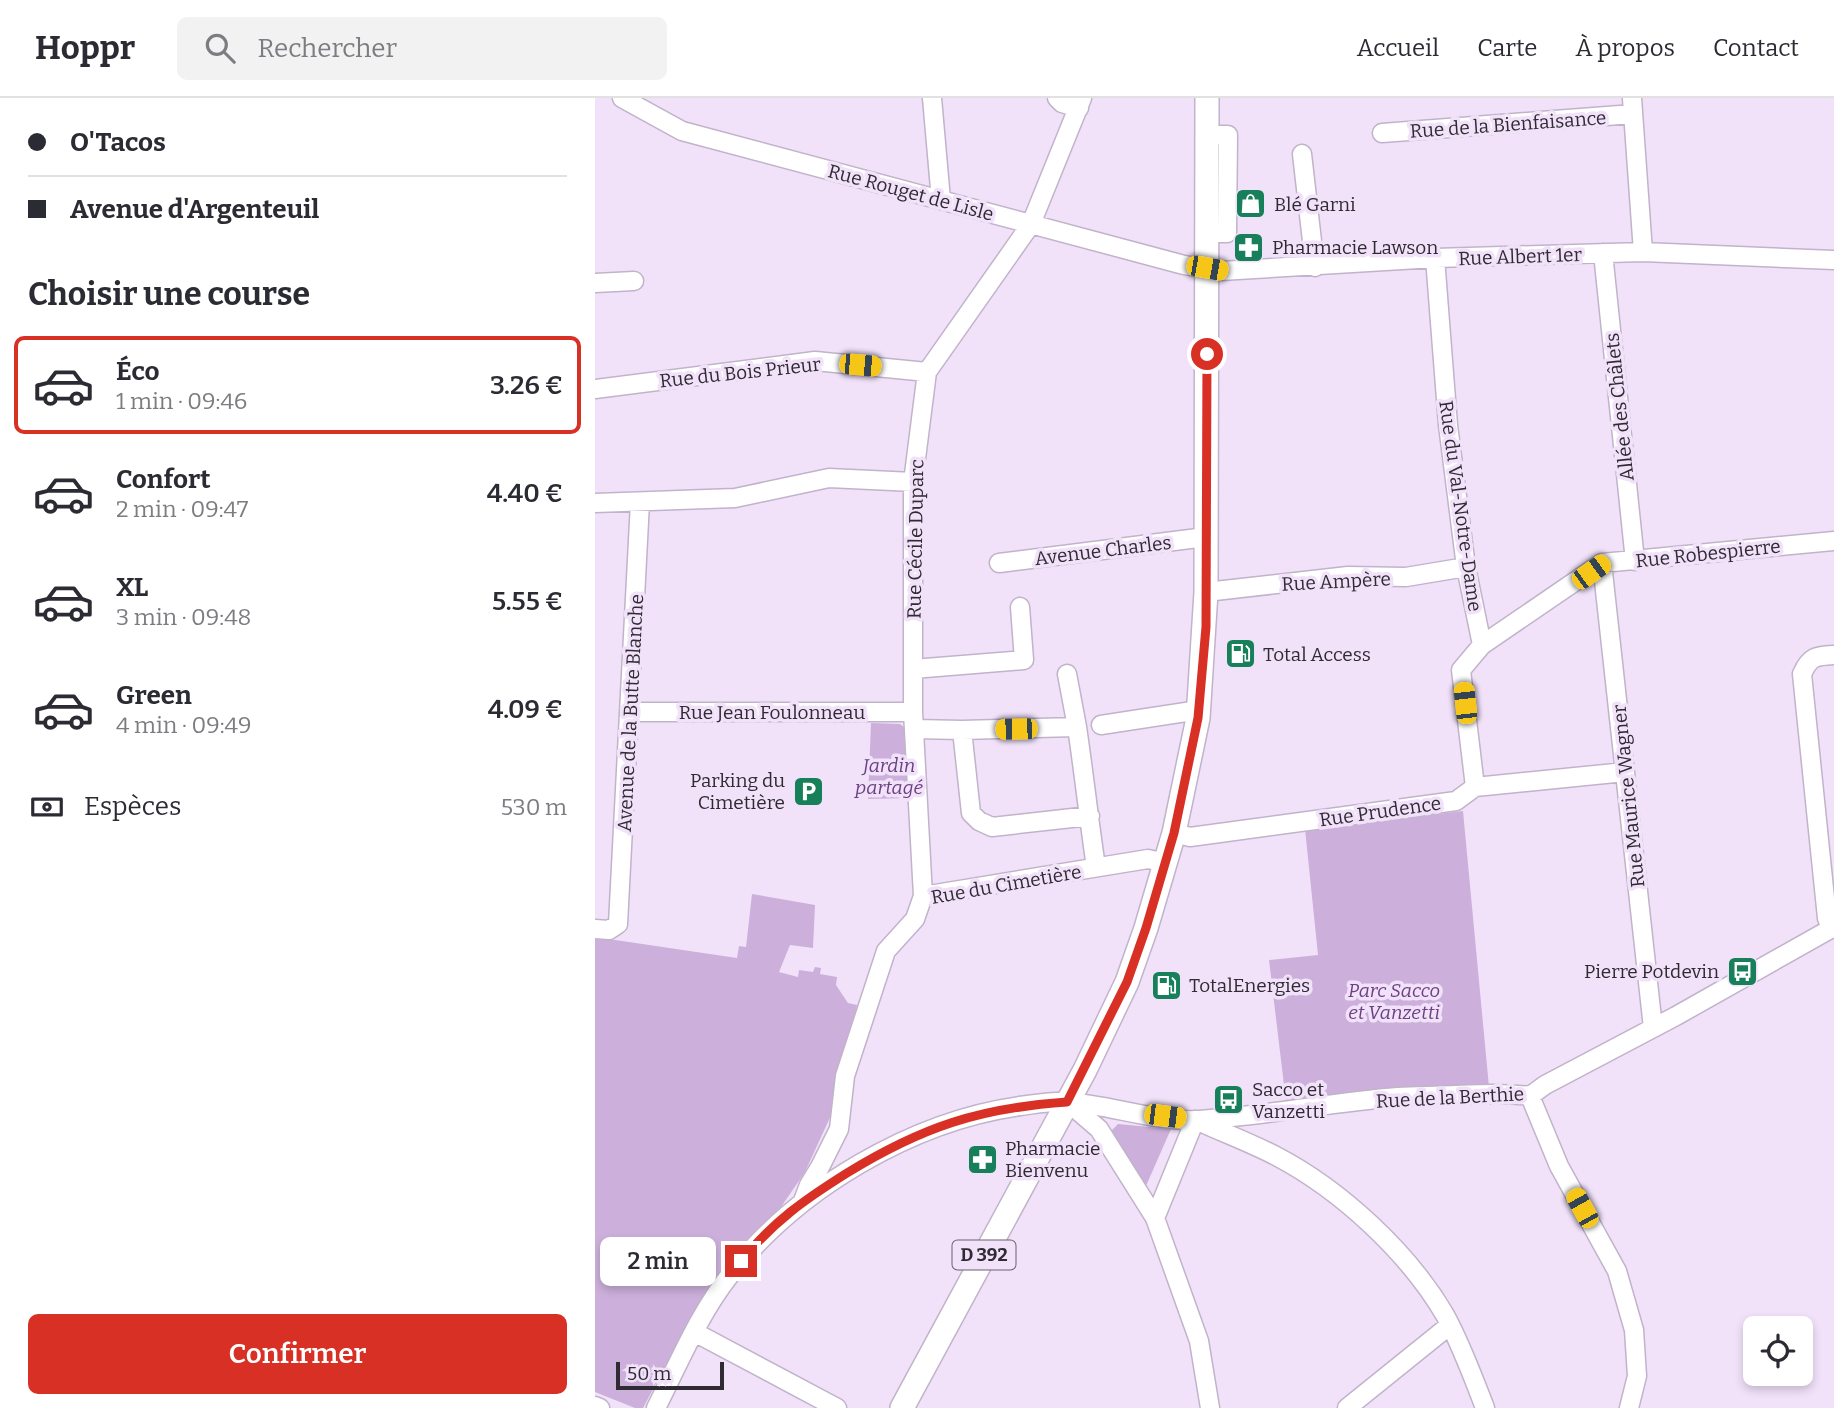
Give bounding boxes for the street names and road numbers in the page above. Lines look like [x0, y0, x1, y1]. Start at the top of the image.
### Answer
street label: Rue de la Bienfaisance [1409, 106, 1607, 143]
street label: Rue Rouget de Lisle [825, 159, 996, 226]
street label: Rue Albert 1er [1458, 243, 1583, 270]
street label: Allée des Châlets [1600, 332, 1639, 482]
street label: Rue du Bois Prieur [658, 353, 822, 392]
street label: Rue du Val-Notre-Dame [1434, 399, 1487, 613]
street label: Rue Cécile Duparc [903, 459, 928, 619]
street label: Avenue Charles [1033, 531, 1173, 570]
street label: Rue Robespierre [1634, 534, 1782, 573]
street label: Rue Ampère [1281, 567, 1391, 596]
street label: Avenue de la Butte Blanche [613, 594, 648, 833]
street label: Rue Jean Foulonneau [679, 701, 865, 724]
street label: Rue Maurice Wagner [1607, 703, 1650, 889]
street label: Rue Prudence [1318, 792, 1443, 831]
street label: Rue du Cimetière [929, 860, 1083, 909]
street label: Rue de la Berthie [1375, 1082, 1525, 1113]
road number: D 392 [953, 1240, 1015, 1270]

